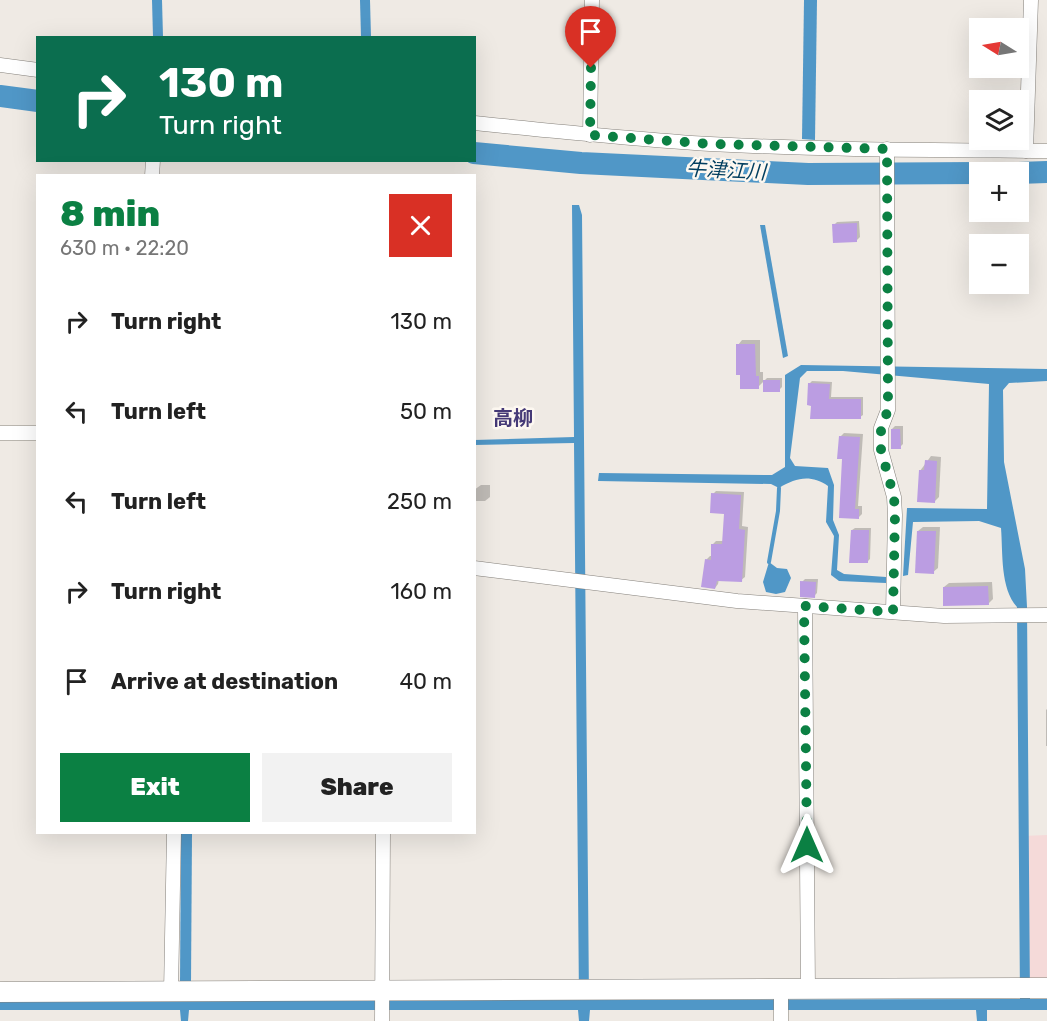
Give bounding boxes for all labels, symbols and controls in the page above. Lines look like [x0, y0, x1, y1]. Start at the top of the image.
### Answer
pin [565, 6, 616, 68]
icon: arrive [574, 15, 607, 48]
north arrow [969, 18, 1029, 78]
map controls [969, 18, 1029, 294]
text: 130 m [159, 58, 284, 108]
icon: right [60, 60, 138, 138]
button: layers [969, 90, 1029, 150]
text: Turn right [159, 109, 282, 141]
water label: 牛津江川 [685, 156, 769, 184]
button: + [969, 162, 1029, 222]
text: 8 min [60, 192, 160, 235]
button: close [389, 194, 452, 257]
button: − [969, 234, 1029, 294]
text: 630 m · 22:20 [60, 236, 189, 260]
icon: right [60, 305, 93, 338]
text: Turn right [111, 308, 221, 335]
text: 130 m [390, 308, 452, 335]
icon: left [60, 395, 93, 428]
text: Turn left [111, 398, 206, 425]
text: 50 m [400, 398, 452, 425]
district label: 高柳 [493, 406, 533, 430]
icon: left [60, 485, 93, 518]
text: Turn left [111, 488, 206, 515]
text: 250 m [387, 488, 452, 515]
icon: right [60, 575, 93, 608]
text: Turn right [111, 578, 221, 605]
text: 160 m [390, 578, 452, 605]
icon: arrive [60, 665, 93, 698]
text: Arrive at destination [111, 668, 338, 695]
text: 40 m [399, 668, 452, 695]
button: Exit [60, 753, 250, 822]
button: Share [262, 753, 452, 822]
position arrow [775, 813, 839, 877]

